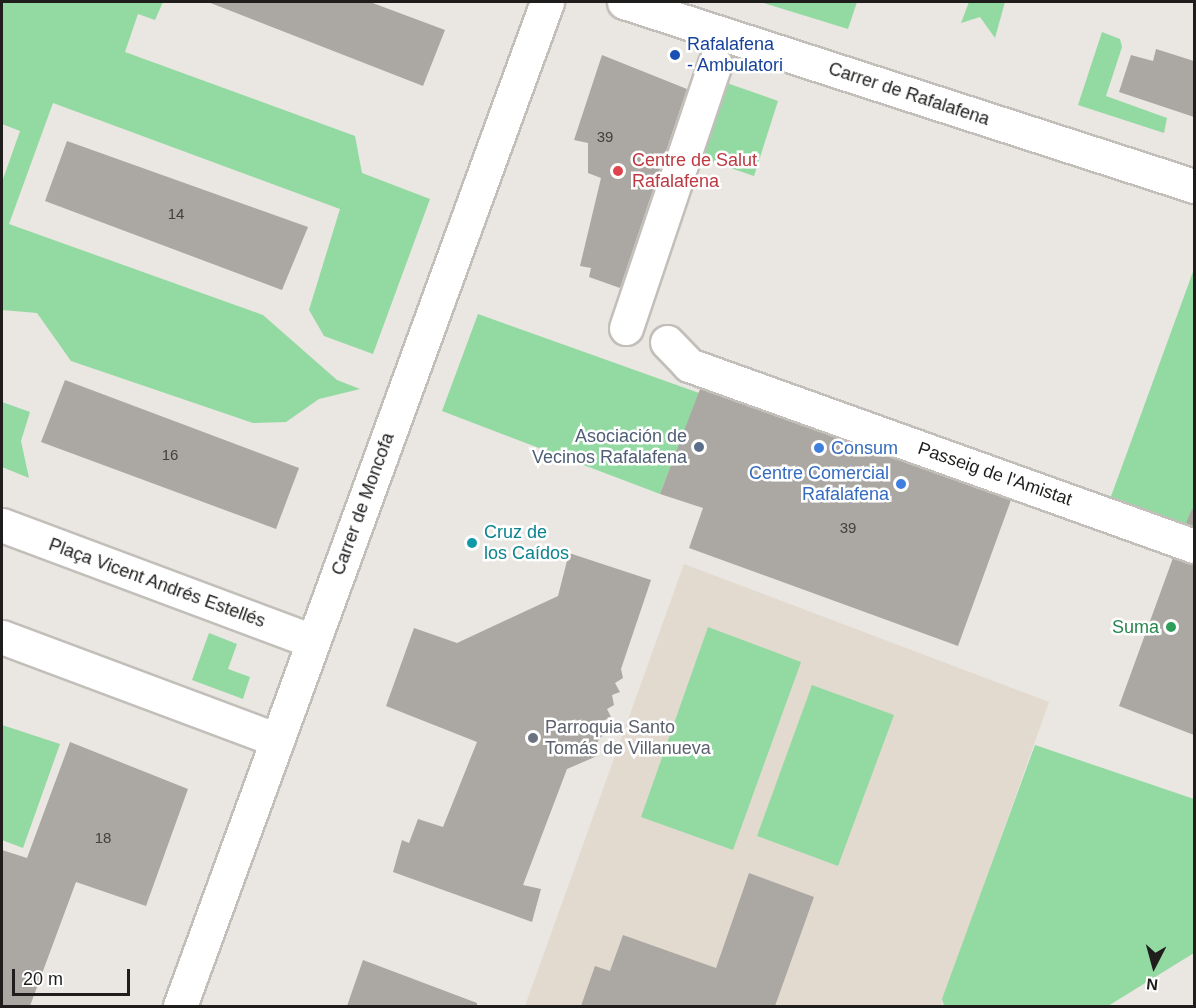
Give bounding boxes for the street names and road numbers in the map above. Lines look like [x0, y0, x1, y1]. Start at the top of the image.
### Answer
street label: Carrer de Rafalafena [826, 58, 992, 130]
street label: Carrer de Moncofa [327, 430, 399, 578]
street label: Passeig de l'Amistat [915, 437, 1075, 511]
street label: Plaça Vicent Andrés Estellés [45, 534, 269, 632]

